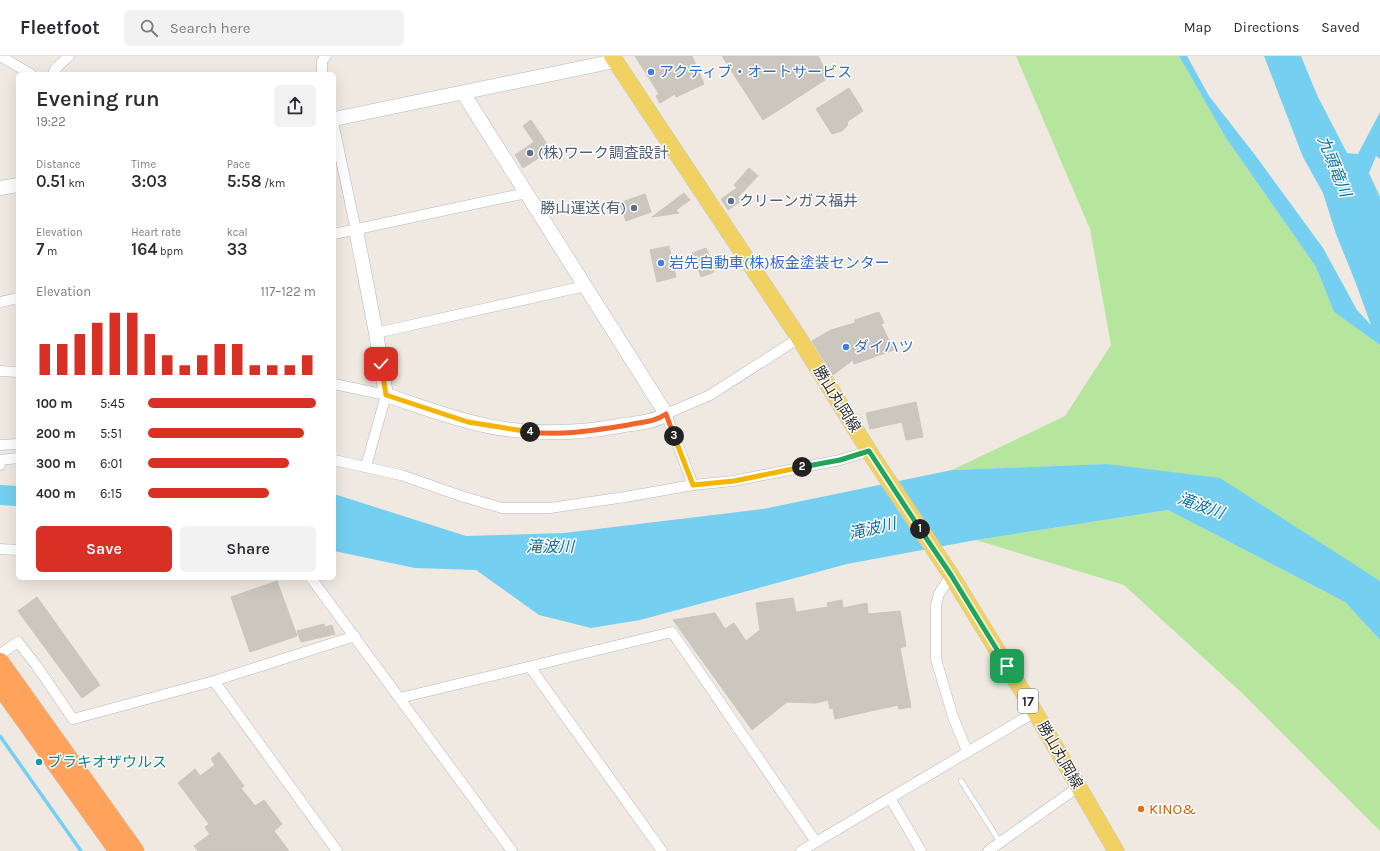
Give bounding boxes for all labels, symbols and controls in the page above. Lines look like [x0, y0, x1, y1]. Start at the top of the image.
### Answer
search box [124, 10, 404, 46]
text: Fleetfoot [20, 17, 100, 39]
icon: search [138, 17, 160, 39]
text: Search here [170, 19, 250, 37]
text: Map [1184, 19, 1212, 36]
text: Directions [1234, 19, 1299, 36]
text: Saved [1321, 19, 1360, 36]
place label: アクティブ・オートサービス [659, 63, 852, 81]
marker: アクティブ・オートサービス [646, 67, 656, 77]
button: share [274, 85, 316, 127]
text: Evening run [36, 86, 160, 112]
text: 19:22 [36, 114, 66, 129]
water label: 九頭竜川 [1314, 133, 1356, 201]
place label: (株)ワーク調査設計 [538, 144, 669, 162]
marker: (株)ワーク調査設計 [525, 148, 535, 158]
text: Distance [36, 158, 80, 171]
text: Time [131, 158, 156, 171]
text: Pace [227, 158, 250, 171]
text: 0.51 [36, 171, 66, 191]
text: 3:03 [131, 171, 167, 191]
text: 5:58 [227, 171, 262, 191]
text: km [66, 177, 85, 190]
text: /km [262, 177, 285, 190]
place label: クリーンガス福井 [739, 192, 858, 210]
marker: クリーンガス福井 [726, 196, 736, 206]
place label: 勝山運送(有) [540, 199, 626, 217]
marker: 勝山運送(有) [629, 203, 639, 213]
text: Elevation [36, 226, 83, 239]
text: Heart rate [131, 226, 181, 239]
text: kcal [227, 226, 248, 239]
text: 7 [36, 239, 44, 259]
text: 164 [131, 239, 157, 259]
text: 33 [227, 239, 248, 259]
text: m [44, 245, 57, 258]
text: bpm [157, 245, 183, 258]
place label: 岩先自動車(株)板金塗装センター [669, 254, 890, 272]
marker: 岩先自動車(株)板金塗装センター [656, 258, 666, 268]
text: Elevation [36, 284, 91, 299]
text: 117–122 m [261, 284, 316, 299]
place label: ダイハツ [854, 338, 914, 356]
marker: ダイハツ [841, 342, 851, 352]
pin [364, 347, 398, 381]
icon: check [370, 353, 392, 375]
street label: 勝山丸岡線 [809, 362, 865, 436]
text: 100 m [36, 396, 73, 411]
text: 5:45 [100, 396, 125, 411]
pin: 4 [520, 422, 540, 442]
text: 4 [527, 425, 533, 438]
text: 200 m [36, 426, 76, 441]
text: 5:51 [100, 426, 122, 441]
pin: 3 [664, 426, 684, 446]
text: 3 [671, 429, 677, 442]
text: 300 m [36, 456, 76, 471]
text: 6:01 [100, 456, 122, 471]
pin: 2 [792, 457, 812, 477]
text: 2 [799, 460, 805, 473]
text: 400 m [36, 486, 76, 501]
text: 6:15 [100, 486, 122, 501]
water label: 滝波川 [1175, 488, 1229, 523]
water label: 滝波川 [847, 513, 900, 543]
pin: 1 [910, 519, 930, 539]
text: 1 [918, 522, 922, 535]
button: Save [36, 526, 172, 572]
button: Share [180, 526, 316, 572]
water label: 滝波川 [526, 537, 576, 556]
pin [990, 649, 1024, 683]
icon: arrive [996, 655, 1018, 677]
road number: 17 [1018, 689, 1038, 713]
street label: 勝山丸岡線 [1033, 718, 1087, 792]
place label: ブラキオザウルス [47, 753, 167, 771]
marker: ブラキオザウルス [34, 757, 44, 767]
place label: KINO& [1149, 800, 1196, 818]
marker: KINO& [1136, 804, 1146, 814]

